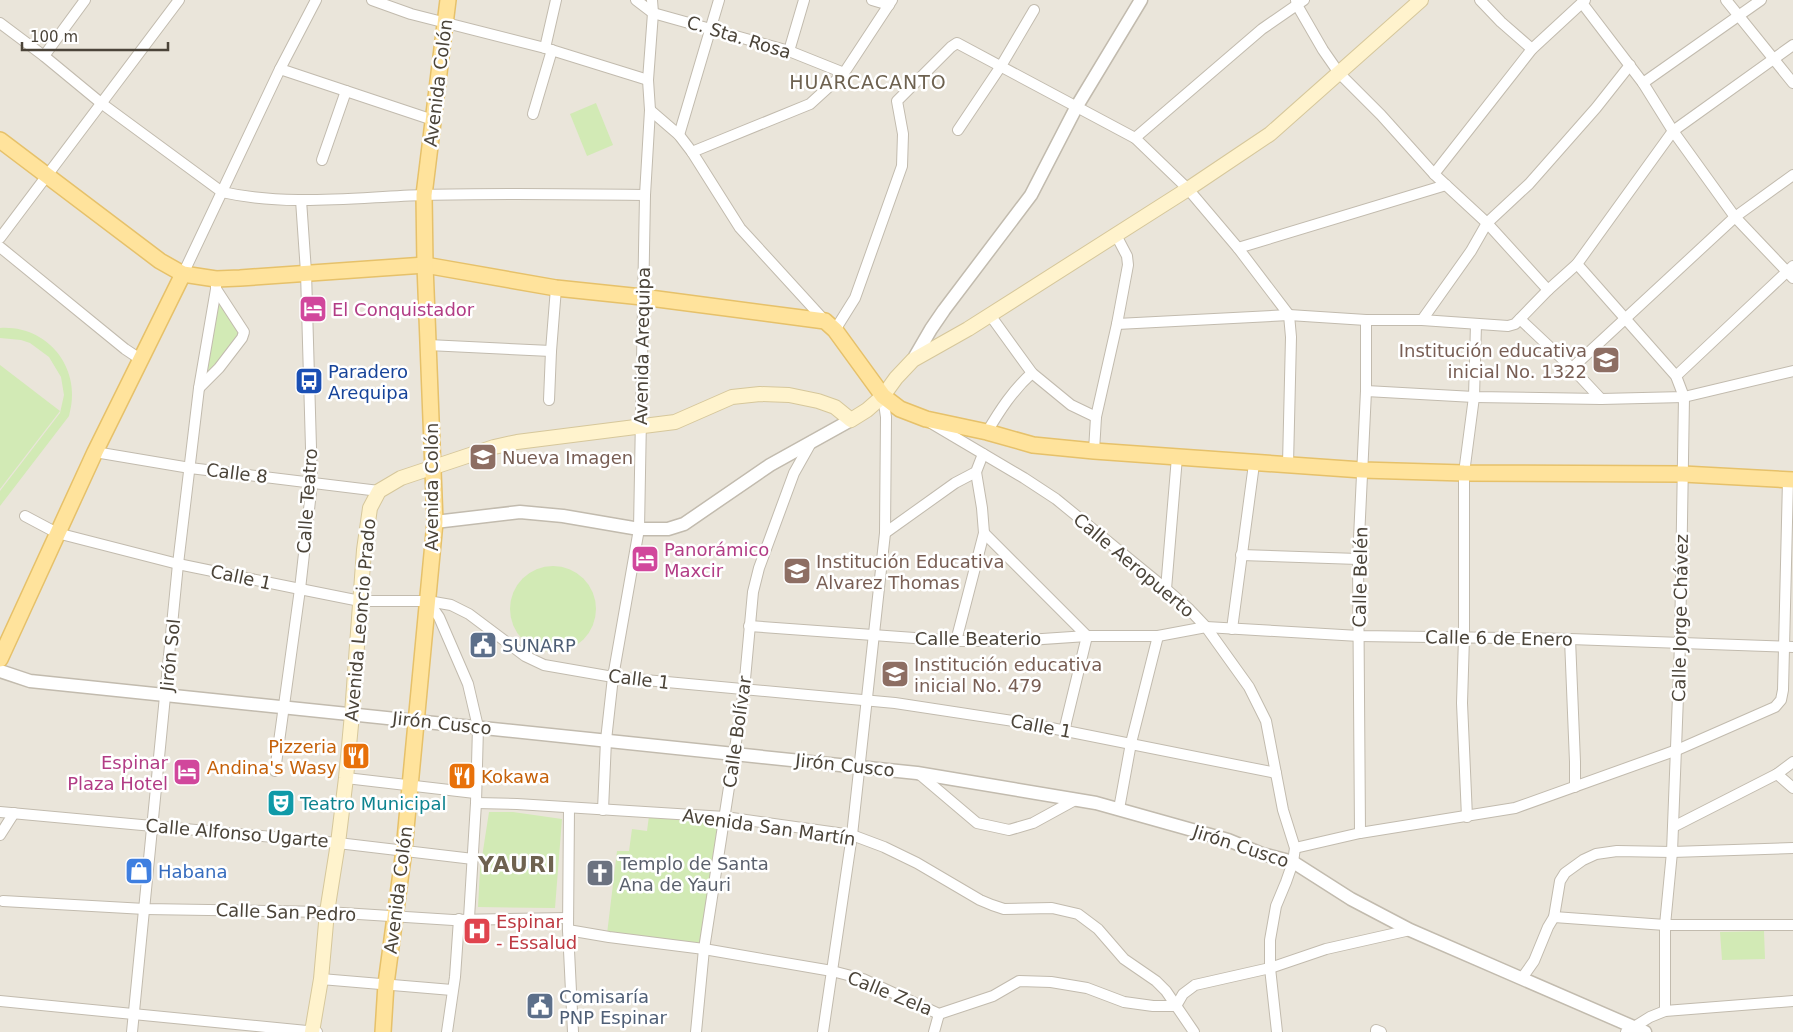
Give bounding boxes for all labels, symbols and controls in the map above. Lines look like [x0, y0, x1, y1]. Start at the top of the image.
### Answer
street label: C. Sta. Rosa [684, 11, 794, 63]
street label: Avenida Colón [420, 18, 456, 148]
scale bar [22, 20, 169, 52]
text: 100 m [30, 28, 78, 46]
district label: HUARCACANTO [789, 71, 947, 93]
street label: Avenida Arequipa [630, 267, 654, 425]
hotel icon: El Conquistador [298, 294, 328, 324]
place label: El Conquistador [332, 299, 475, 320]
place label: Institución educativa inicial No. 1322 [1399, 340, 1587, 382]
school or university icon: Institución educativa inicial No. 1322 [1591, 345, 1621, 375]
place label: Paradero Arequipa [328, 361, 409, 403]
bus stop icon: Paradero Arequipa [294, 366, 324, 396]
street label: Avenida Colón [421, 423, 442, 551]
school or university icon: Nueva Imagen [468, 442, 498, 472]
place label: Nueva Imagen [502, 447, 633, 468]
street label: Calle Teatro [293, 448, 321, 554]
street label: Calle 8 [205, 459, 269, 487]
street label: Calle Aeropuerto [1069, 508, 1199, 622]
street label: Avenida Leoncio Prado [341, 518, 379, 722]
street label: Calle Belén [1349, 526, 1371, 628]
street label: Calle Jorge Chávez [1668, 534, 1692, 702]
place label: Panorámico Maxcir [664, 539, 769, 581]
hotel icon: Panorámico Maxcir [630, 544, 660, 574]
place label: Institución Educativa Alvarez Thomas [816, 551, 1005, 593]
school or university icon: Institución Educativa Alvarez Thomas [782, 556, 812, 586]
street label: Calle 1 [209, 560, 273, 594]
street label: Jirón Sol [156, 618, 184, 693]
street label: Calle 6 de Enero [1425, 626, 1573, 650]
street label: Calle Beaterio [915, 628, 1041, 649]
public building icon: SUNARP [468, 630, 498, 660]
place label: SUNARP [502, 635, 576, 656]
place label: Institución educativa inicial No. 479 [914, 654, 1102, 696]
school or university icon: Institución educativa inicial No. 479 [880, 659, 910, 689]
street label: Calle 1 [607, 665, 671, 693]
street label: Calle Bolívar [719, 674, 755, 789]
street label: Jirón Cusco [390, 707, 493, 739]
street label: Calle 1 [1009, 710, 1073, 742]
place label: Pizzeria Andina's Wasy [207, 736, 337, 778]
restaurant icon: Pizzeria Andina's Wasy [341, 741, 371, 771]
street label: Jirón Cusco [793, 749, 896, 781]
place label: Espinar Plaza Hotel [67, 752, 169, 794]
hotel icon: Espinar Plaza Hotel [172, 757, 202, 787]
restaurant icon: Kokawa [447, 761, 477, 791]
place label: Kokawa [481, 766, 550, 787]
theatre icon: Teatro Municipal [266, 788, 296, 818]
place label: Teatro Municipal [299, 793, 447, 814]
street label: Avenida San Martín [681, 804, 857, 850]
street label: Calle Alfonso Ugarte [145, 815, 329, 851]
street label: Jirón Cusco [1189, 820, 1292, 871]
street label: Avenida Colón [380, 825, 416, 955]
district label: YAURI [477, 852, 556, 877]
place label: Templo de Santa Ana de Yauri [618, 853, 769, 895]
shop icon: Habana [124, 856, 154, 886]
church icon: Templo de Santa Ana de Yauri [585, 858, 615, 888]
place label: Habana [158, 861, 227, 882]
street label: Calle San Pedro [215, 899, 357, 925]
place label: Espinar - Essalud [496, 911, 577, 953]
hospital icon: Espinar - Essalud [462, 916, 492, 946]
street label: Calle Zela [844, 966, 936, 1020]
place label: Comisaría PNP Espinar [559, 986, 668, 1028]
public building icon: Comisaría PNP Espinar [525, 991, 555, 1021]

